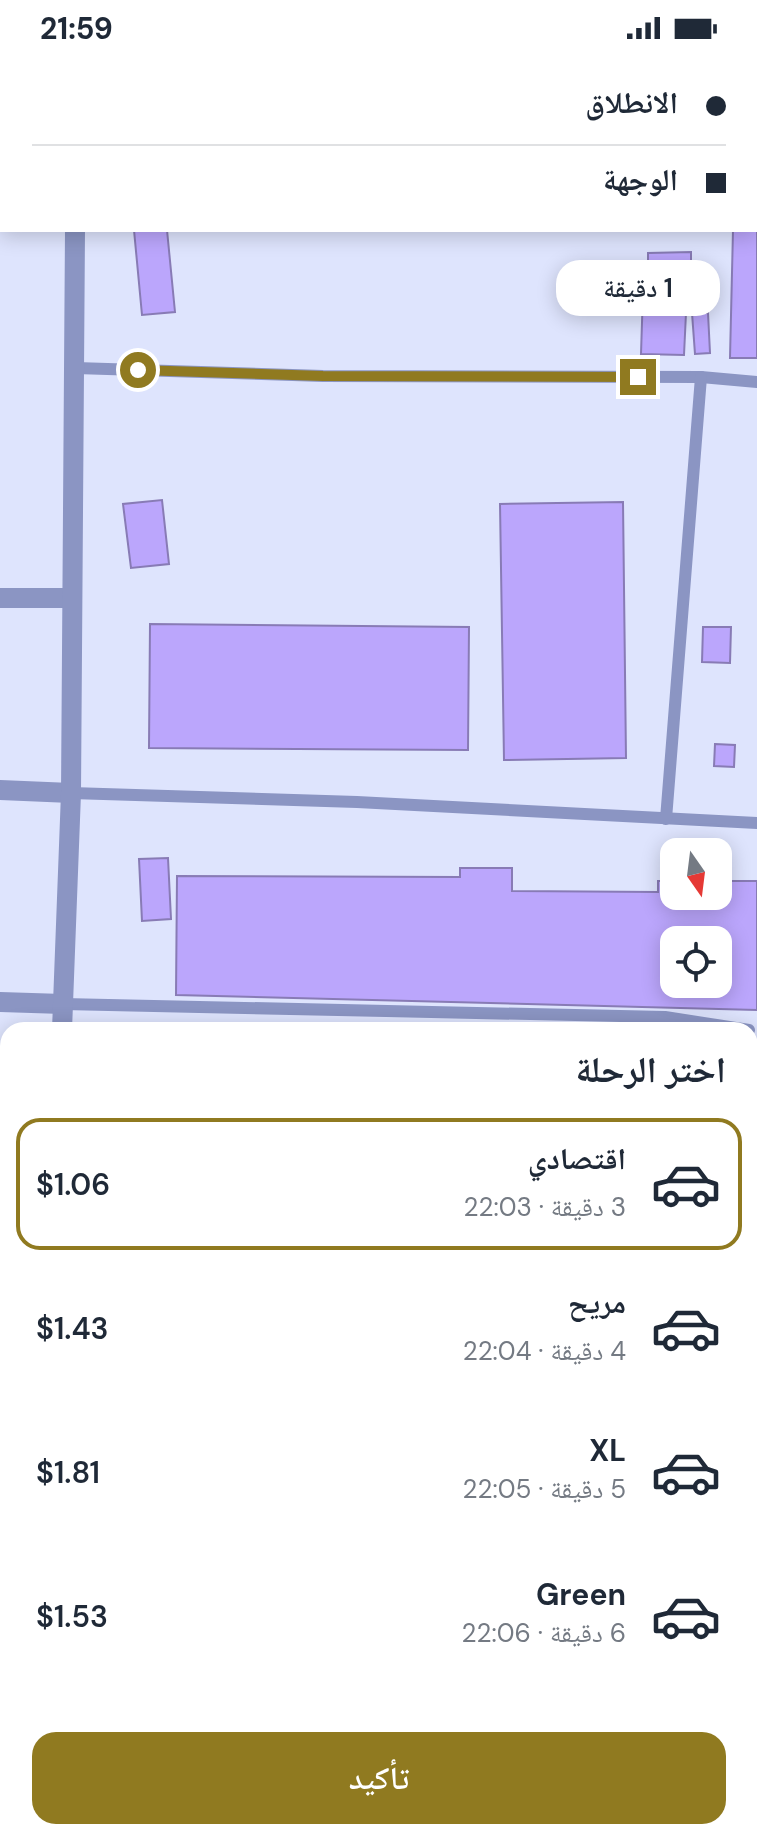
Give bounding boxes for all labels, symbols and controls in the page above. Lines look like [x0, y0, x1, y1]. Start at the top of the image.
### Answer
text: 21:59 [40, 9, 113, 48]
text: الانطلاق [585, 83, 678, 122]
text: الوجهة [603, 160, 678, 199]
callout: 1 دقيقة [556, 261, 720, 317]
text: 1 دقيقة [603, 271, 673, 305]
route start [120, 352, 156, 388]
route end [620, 359, 656, 395]
north arrow [660, 838, 732, 910]
map controls [660, 838, 732, 998]
button: locate [660, 926, 732, 998]
text: اختر الرحلة [576, 1046, 726, 1093]
text: اقتصادي [528, 1139, 626, 1178]
icon: car [650, 1148, 722, 1220]
text: $1.06 [36, 1165, 110, 1204]
text: 3 دقيقة · 22:03 [464, 1190, 626, 1224]
text: مريح [568, 1283, 626, 1322]
icon: car [650, 1292, 722, 1364]
text: $1.43 [36, 1309, 109, 1348]
text: 4 دقيقة · 22:04 [463, 1334, 626, 1368]
text: XL [589, 1431, 626, 1470]
icon: car [650, 1436, 722, 1508]
text: $1.81 [36, 1453, 100, 1492]
text: 5 دقيقة · 22:05 [463, 1472, 626, 1506]
text: Green [536, 1575, 626, 1614]
icon: car [650, 1580, 722, 1652]
text: $1.53 [36, 1597, 108, 1636]
text: 6 دقيقة · 22:06 [462, 1616, 626, 1650]
button: تأكيد [32, 1732, 726, 1824]

